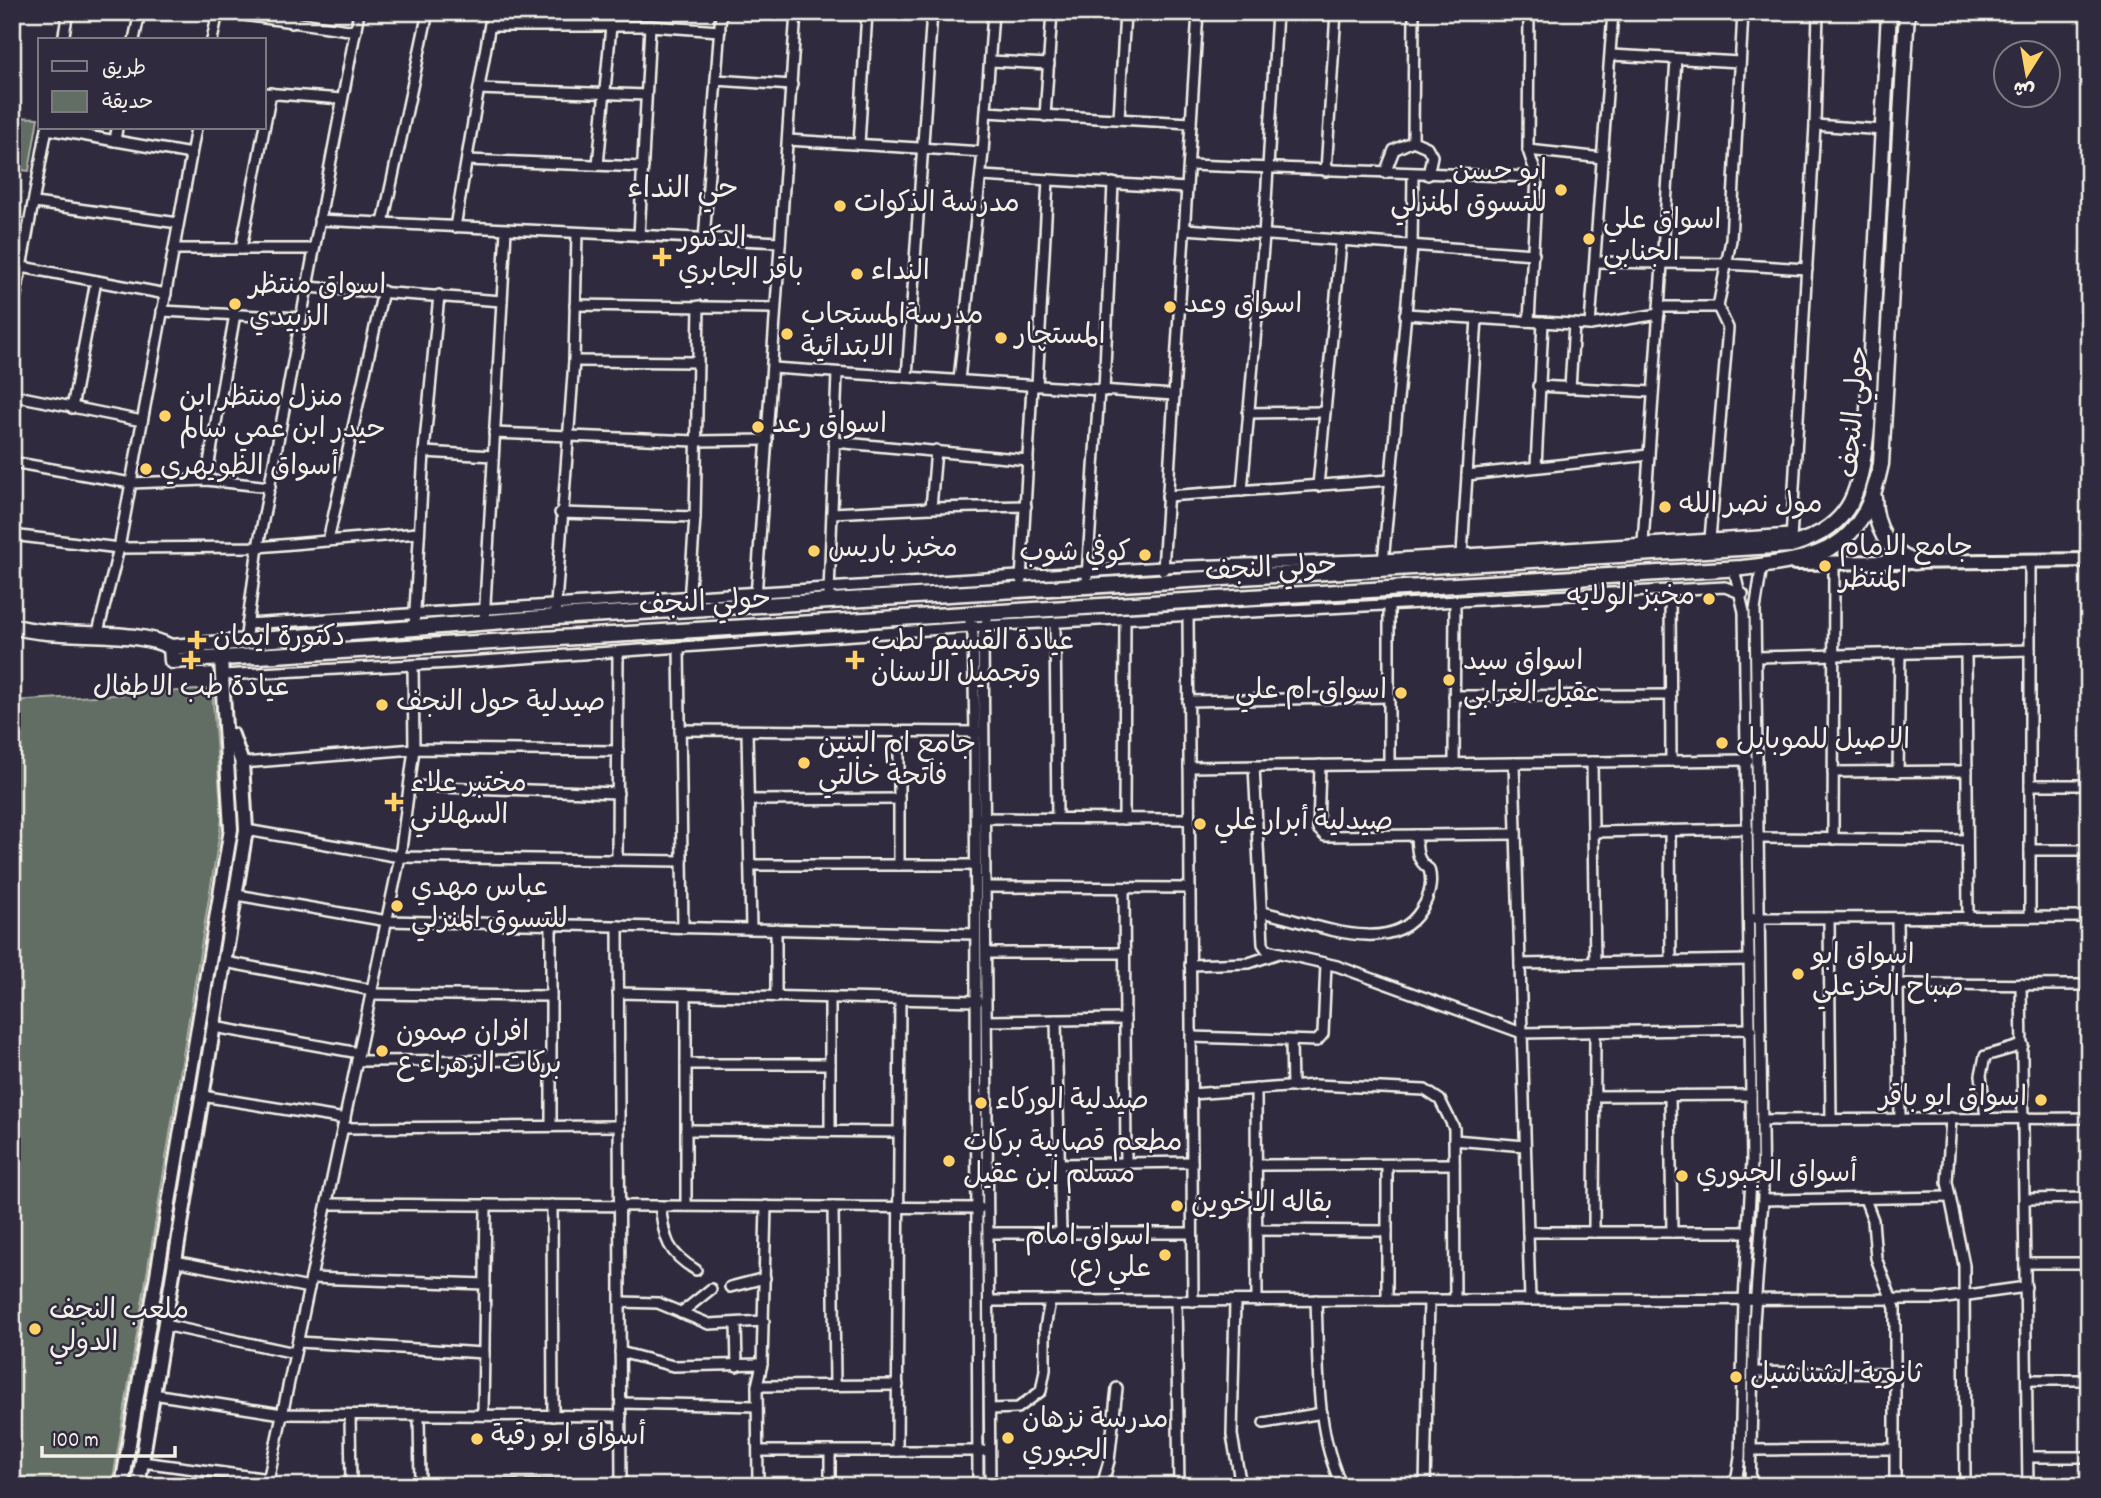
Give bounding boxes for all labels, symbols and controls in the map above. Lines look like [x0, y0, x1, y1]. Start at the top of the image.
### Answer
legend [38, 38, 266, 130]
north arrow [1993, 38, 2062, 108]
text: طريق [102, 55, 146, 85]
text: ش [2011, 72, 2037, 102]
text: حديقة [102, 89, 153, 119]
place label: ابو حسن للتسوق المنزلي [1390, 154, 1547, 226]
district label: حي النداء [627, 170, 739, 213]
marker: ابو حسن للتسوق المنزلي [1553, 182, 1569, 198]
place label: مدرسة الذكوات [854, 186, 1020, 226]
marker: مدرسة الذكوات [832, 198, 848, 214]
place label: اسواق علي الجنابي [1603, 203, 1721, 275]
place label: الدكتور باقر الجابري [676, 221, 804, 293]
marker: اسواق علي الجنابي [1581, 231, 1597, 247]
marker: الدكتور باقر الجابري [652, 247, 672, 267]
place label: النداء [871, 254, 930, 294]
marker: النداء [849, 266, 865, 282]
place label: اسواق منتظر الزبيدي [247, 268, 386, 340]
place label: اسواق وعد [1184, 287, 1302, 327]
marker: اسواق منتظر الزبيدي [227, 296, 243, 312]
place label: مدرسةالمستجاب الابتدائية [801, 298, 984, 370]
marker: اسواق وعد [1162, 299, 1178, 315]
place label: المستچار [1013, 318, 1106, 358]
marker: مدرسةالمستجاب الابتدائية [779, 326, 795, 342]
marker: المستچار [993, 330, 1009, 346]
street label: حولي النجف [1831, 344, 1883, 480]
place label: منزل منتظر ابن حيدر ابن عمي سالم [179, 380, 386, 452]
place label: اسواق رعد [772, 407, 887, 447]
marker: منزل منتظر ابن حيدر ابن عمي سالم [157, 408, 173, 424]
marker: اسواق رعد [750, 419, 766, 435]
place label: أسواق الظويهري [160, 449, 339, 489]
marker: أسواق الظويهري [138, 461, 154, 477]
place label: مول نصر الله [1679, 487, 1823, 527]
marker: مول نصر الله [1657, 499, 1673, 515]
place label: جامع الامام المنتظر [1837, 530, 1973, 602]
place label: مخبز باريس [828, 531, 958, 571]
place label: كوفي شوب [1019, 533, 1131, 575]
marker: مخبز باريس [806, 543, 822, 559]
marker: كوفي شوب [1137, 547, 1153, 563]
street label: حولي النجف [1204, 548, 1338, 594]
marker: جامع الامام المنتظر [1817, 558, 1833, 574]
place label: مخبز الولايه [1567, 579, 1695, 619]
street label: حولي النجف [638, 582, 772, 628]
marker: مخبز الولايه [1701, 591, 1717, 607]
place label: دكتورة ايمان [213, 620, 345, 660]
place label: عيادة القسيم لطب وتجميل الاسنان [871, 624, 1074, 696]
marker: دكتورة ايمان [187, 630, 207, 650]
place label: اسواق سيد عقيل الغرابي [1463, 644, 1600, 716]
marker: عيادة طب الاطفال [181, 650, 201, 670]
marker: عيادة القسيم لطب وتجميل الاسنان [845, 650, 865, 670]
place label: عيادة طب الاطفال [93, 670, 289, 710]
marker: اسواق سيد عقيل الغرابي [1441, 672, 1457, 688]
place label: اسواق ام علي [1235, 673, 1387, 713]
place label: صيدلية حول النجف [396, 685, 605, 725]
marker: اسواق ام علي [1393, 685, 1409, 701]
marker: صيدلية حول النجف [374, 697, 390, 713]
place label: الاصيل للموبايل [1736, 723, 1910, 763]
place label: جامع ام البنين فاتحة خالتي [818, 727, 976, 799]
marker: الاصيل للموبايل [1714, 735, 1730, 751]
marker: جامع ام البنين فاتحة خالتي [796, 755, 812, 771]
place label: مختبر علاء السهلاني [410, 766, 527, 838]
marker: مختبر علاء السهلاني [384, 792, 404, 812]
place label: صيدلية أبرار علي [1214, 804, 1393, 844]
marker: صيدلية أبرار علي [1192, 816, 1208, 832]
place label: عباس مهدي للتسوق المنزلي [411, 870, 568, 942]
marker: عباس مهدي للتسوق المنزلي [389, 898, 405, 914]
place label: اسواق ابو صباح الخزعلي [1810, 938, 1964, 1010]
marker: اسواق ابو صباح الخزعلي [1790, 966, 1806, 982]
place label: افران صمون بركات الزهراء ع [396, 1015, 562, 1087]
marker: افران صمون بركات الزهراء ع [374, 1043, 390, 1059]
place label: اسواق ابو باقر [1877, 1080, 2027, 1120]
place label: صيدلية الوركاء [995, 1083, 1149, 1123]
marker: اسواق ابو باقر [2033, 1092, 2049, 1108]
marker: صيدلية الوركاء [973, 1095, 989, 1111]
place label: مطعم قصابية بركات مسلم ابن عقيل [963, 1125, 1183, 1197]
marker: مطعم قصابية بركات مسلم ابن عقيل [941, 1153, 957, 1169]
place label: أسواق الجبوري [1696, 1156, 1857, 1196]
marker: أسواق الجبوري [1674, 1168, 1690, 1184]
place label: بقاله الاخوين [1191, 1186, 1333, 1226]
marker: بقاله الاخوين [1169, 1198, 1185, 1214]
place label: اسواق امام علي (ع) [1025, 1219, 1151, 1291]
marker: اسواق امام علي (ع) [1157, 1247, 1173, 1263]
place label: ملعب النجف الدولي [49, 1293, 189, 1365]
marker: ملعب النجف الدولي [27, 1321, 43, 1337]
place label: ثانوية الشناشيل [1750, 1357, 1923, 1397]
marker: ثانوية الشناشيل [1728, 1369, 1744, 1385]
place label: مدرسة نزهان الجبوري [1022, 1402, 1169, 1474]
scale bar [42, 1414, 175, 1458]
place label: أسواق ابو رقية [491, 1419, 646, 1459]
text: 100 m [52, 1427, 99, 1457]
marker: مدرسة نزهان الجبوري [1000, 1430, 1016, 1446]
marker: أسواق ابو رقية [469, 1431, 485, 1447]

